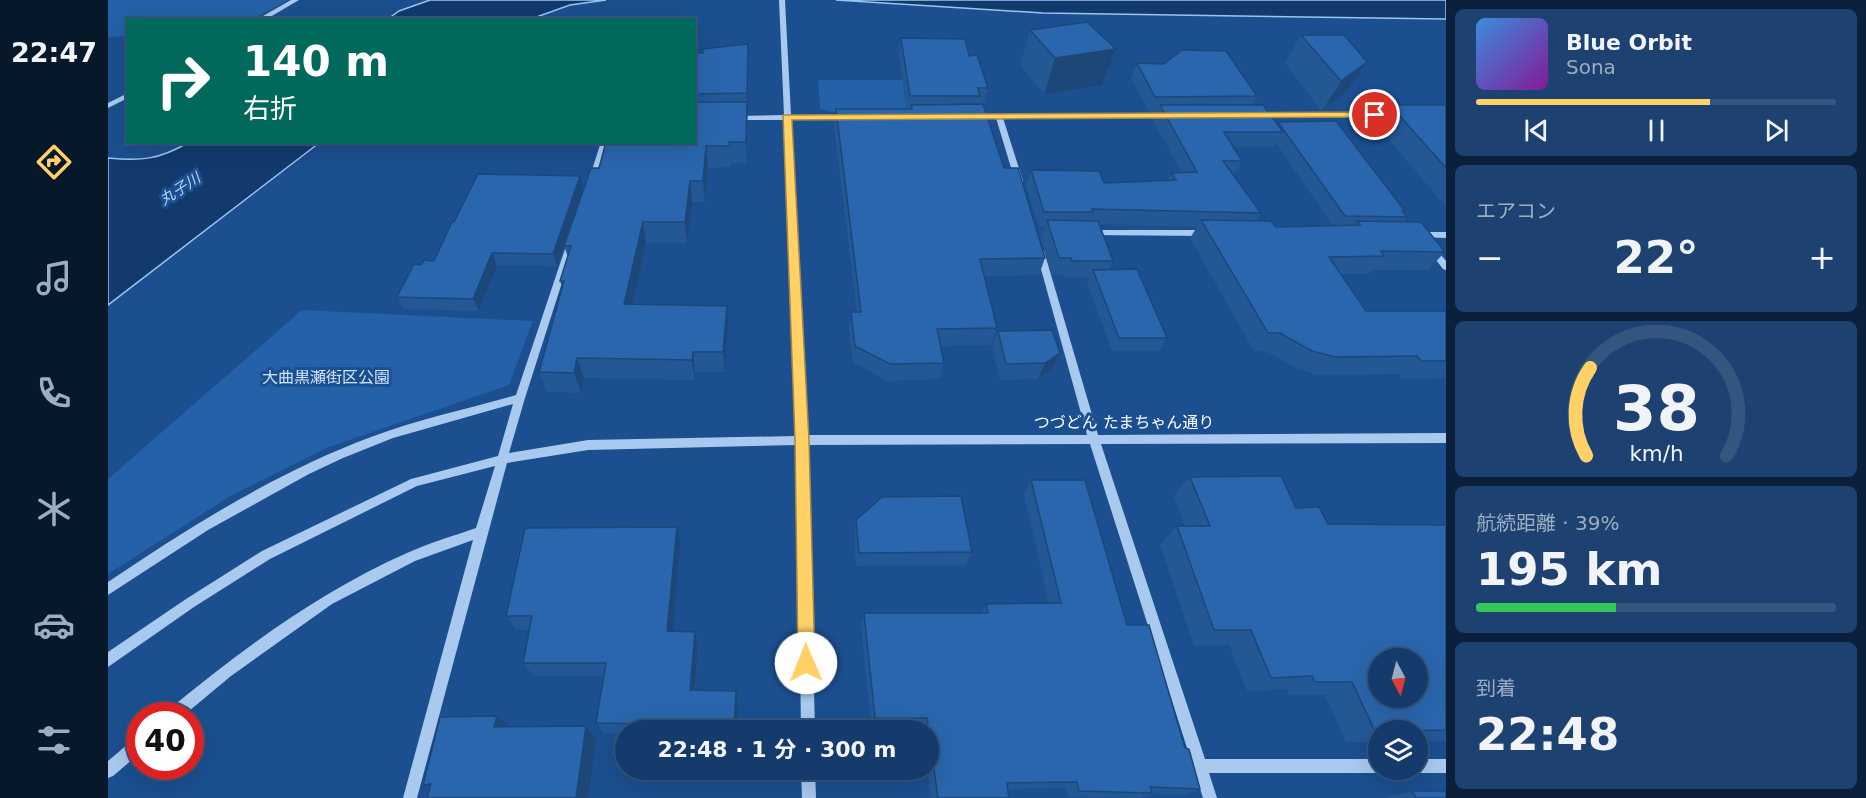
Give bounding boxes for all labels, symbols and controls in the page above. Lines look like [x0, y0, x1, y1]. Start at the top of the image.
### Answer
text: Blue Orbit [1566, 30, 1692, 55]
text: 22:47 [11, 37, 97, 68]
text: 140 m [243, 37, 389, 86]
icon: right [144, 42, 222, 120]
text: Sona [1566, 55, 1616, 79]
pin [1349, 89, 1400, 140]
text: 右折 [243, 93, 297, 124]
icon: arrive [1358, 98, 1391, 131]
icon: previous [1520, 114, 1553, 147]
icon: pause [1640, 114, 1673, 147]
icon: next [1760, 114, 1793, 147]
icon: directions [33, 141, 75, 183]
water label: 丸子川 [156, 168, 205, 209]
text: エアコン [1476, 199, 1556, 223]
text: 22° [1613, 231, 1699, 284]
text: − [1476, 238, 1504, 277]
text: + [1808, 238, 1836, 277]
icon: music [33, 257, 75, 299]
park label: 大曲黒瀬街区公園 [262, 368, 390, 387]
icon: phone [33, 372, 75, 414]
text: 38 [1613, 372, 1699, 445]
street label: つづどん たまちゃん通り [1034, 413, 1214, 432]
text: km/h [1629, 441, 1683, 466]
icon: climate [33, 488, 75, 530]
text: 航続距離 · 39% [1476, 511, 1620, 535]
text: 195 km [1476, 543, 1662, 596]
icon: car [33, 604, 75, 646]
position arrow [774, 631, 838, 695]
north arrow [1368, 648, 1428, 708]
map controls [1368, 648, 1428, 780]
text: 到着 [1476, 676, 1516, 700]
speed limit sign: 40 [126, 702, 204, 780]
text: 22:48 [1476, 708, 1619, 761]
icon: filters [33, 719, 75, 761]
button: layers [1368, 720, 1428, 780]
text: 22:48 · 1 分 · 300 m [658, 737, 896, 762]

